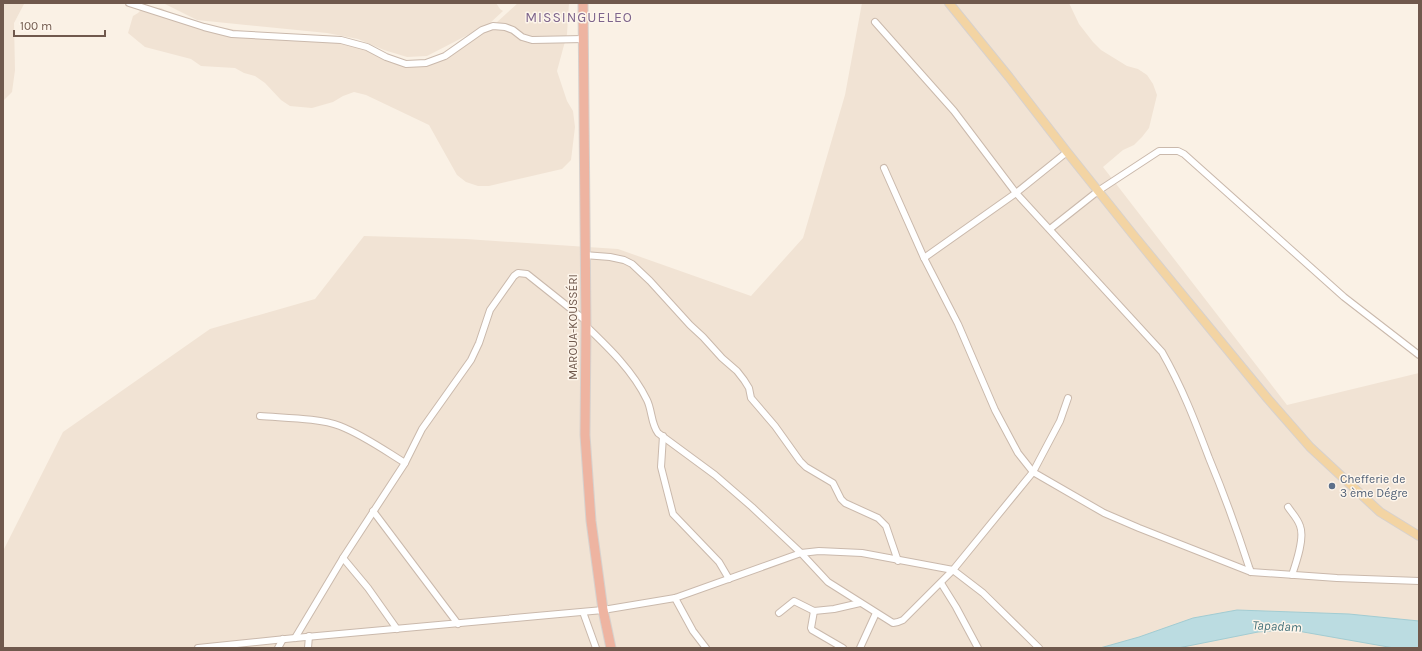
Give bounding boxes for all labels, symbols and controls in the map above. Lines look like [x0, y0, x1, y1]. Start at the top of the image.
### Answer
district label: MISSINGUELEO [525, 9, 633, 26]
scale bar [14, 12, 105, 38]
text: 100 m [20, 19, 52, 33]
street label: MAROUA-KOUSSÉRI [565, 274, 580, 380]
place label: Chefferie de 3 ème Dégre [1340, 472, 1408, 500]
marker: Chefferie de 3 ème Dégre [1327, 481, 1337, 491]
water label: Tapadam [1252, 617, 1302, 635]

